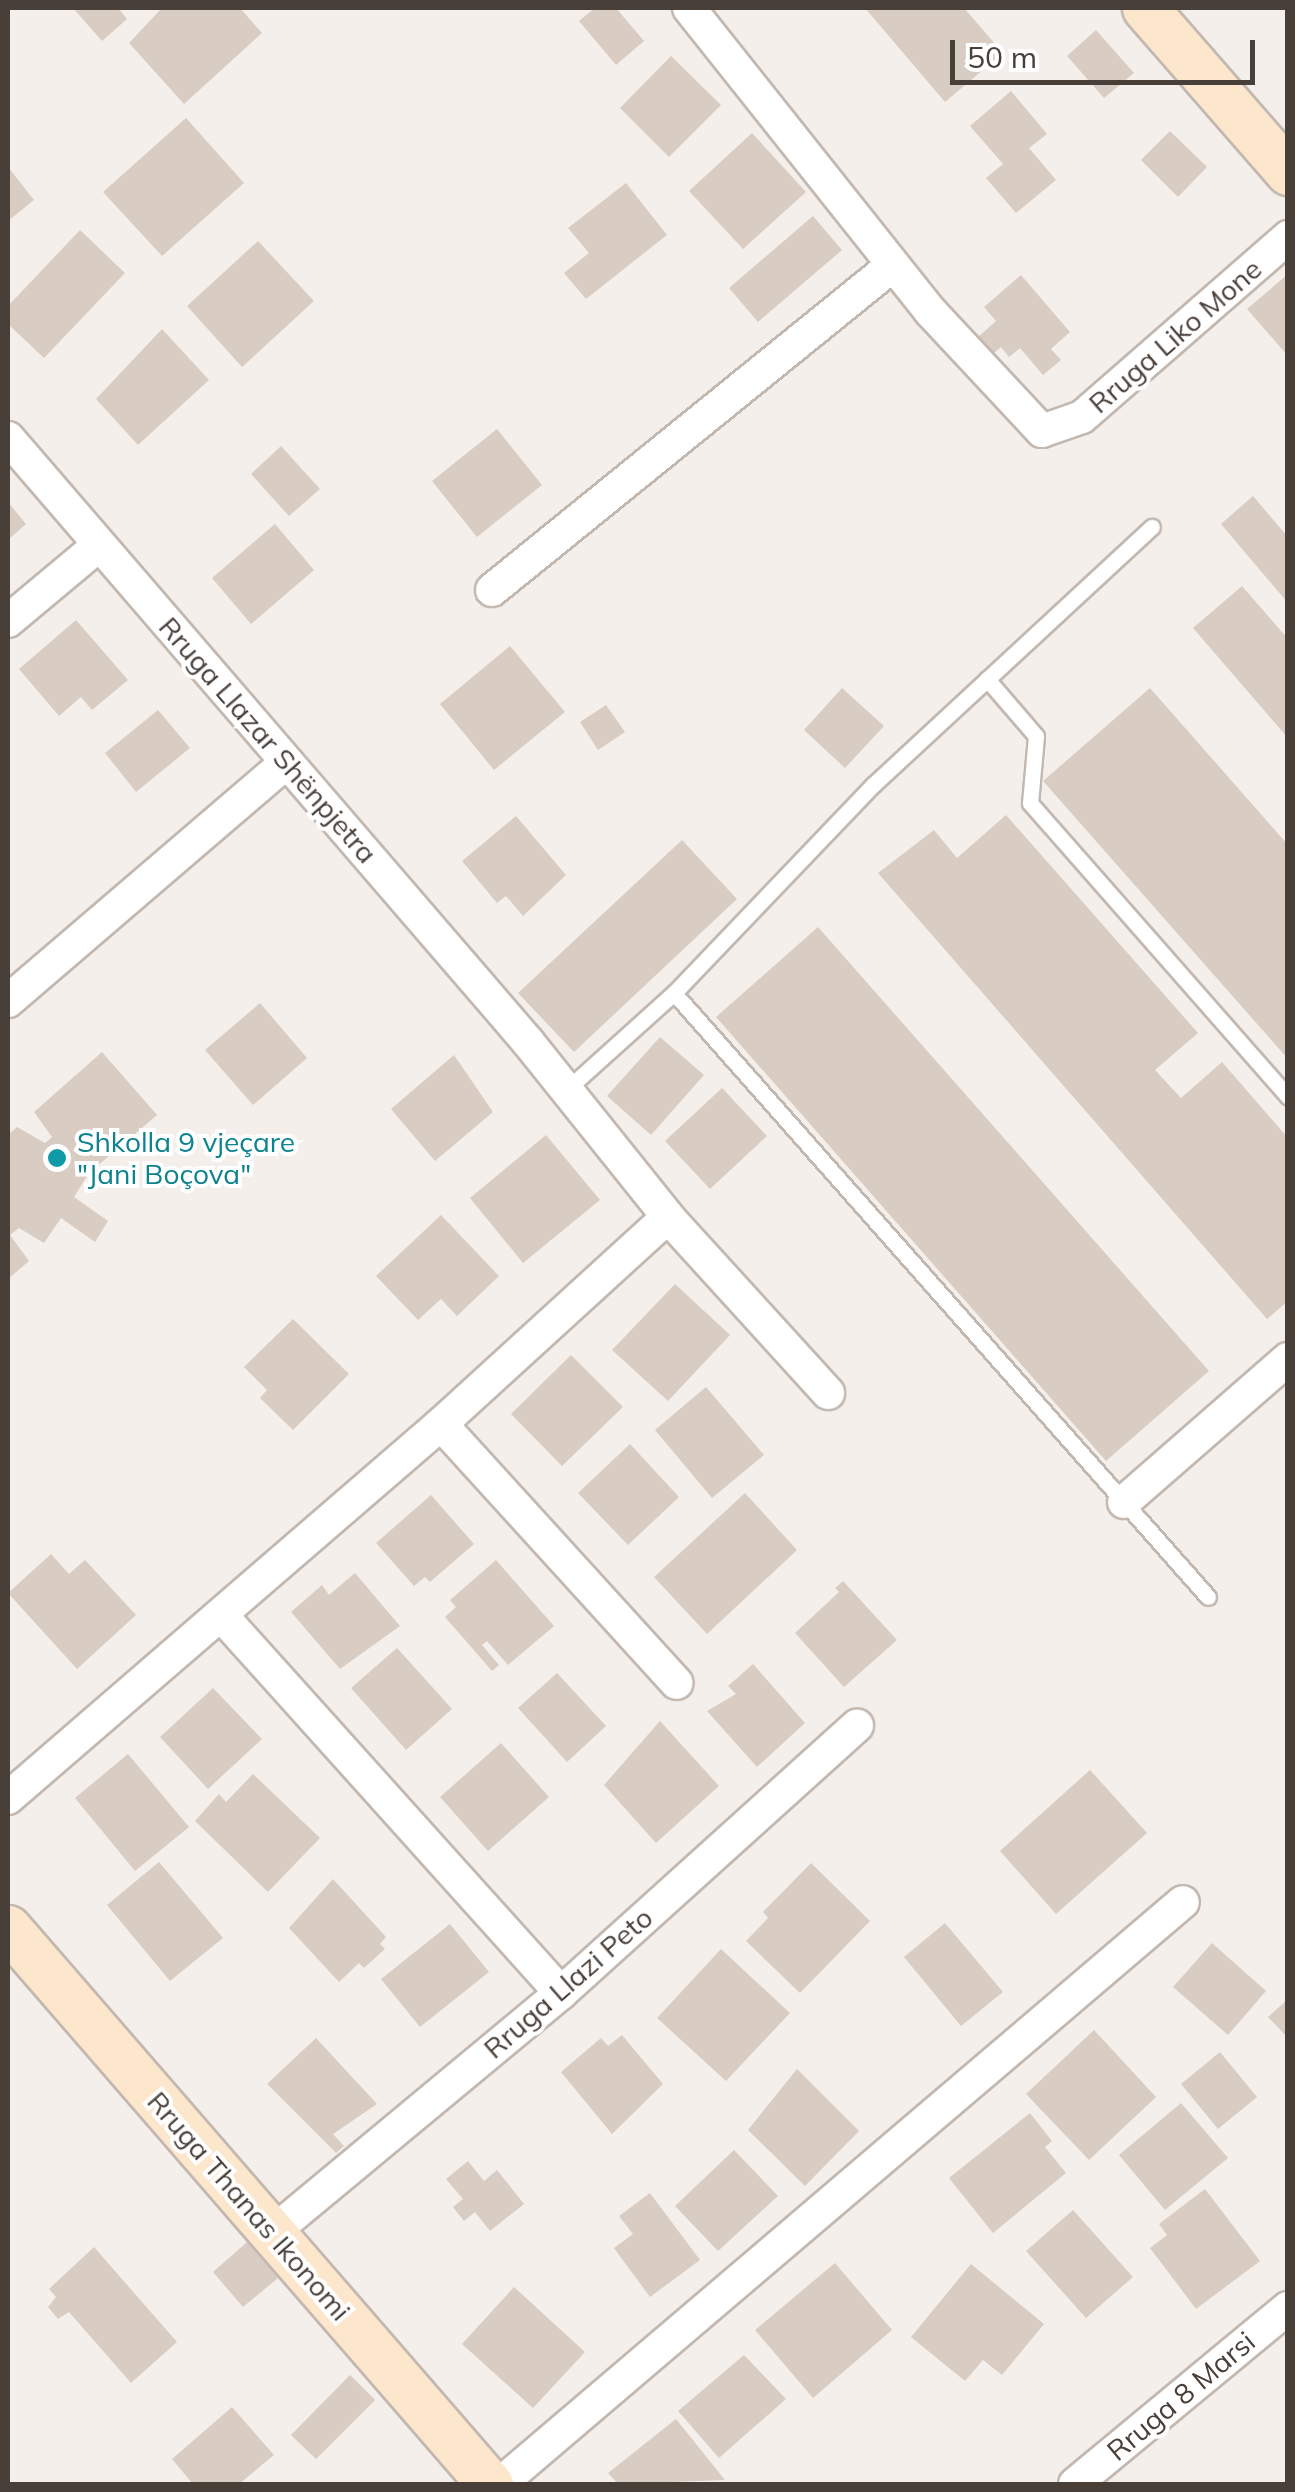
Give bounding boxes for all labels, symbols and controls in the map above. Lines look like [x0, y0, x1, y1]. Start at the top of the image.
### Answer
scale bar [955, 20, 1260, 82]
text: 50 m [967, 38, 1037, 76]
street label: Rruga Liko Mone [1082, 252, 1268, 420]
street label: Rruga Llazar Shënpjetra [152, 610, 384, 870]
place label: Shkolla 9 vjeçare "Jani Boçova" [77, 1125, 295, 1191]
marker: Shkolla 9 vjeçare "Jani Boçova" [46, 1147, 68, 1169]
street label: Rruga Llazi Peto [477, 1901, 659, 2065]
street label: Rruga Thanas Ikonomi [140, 2085, 358, 2327]
street label: Rruga 8 Marsi [1100, 2325, 1262, 2467]

